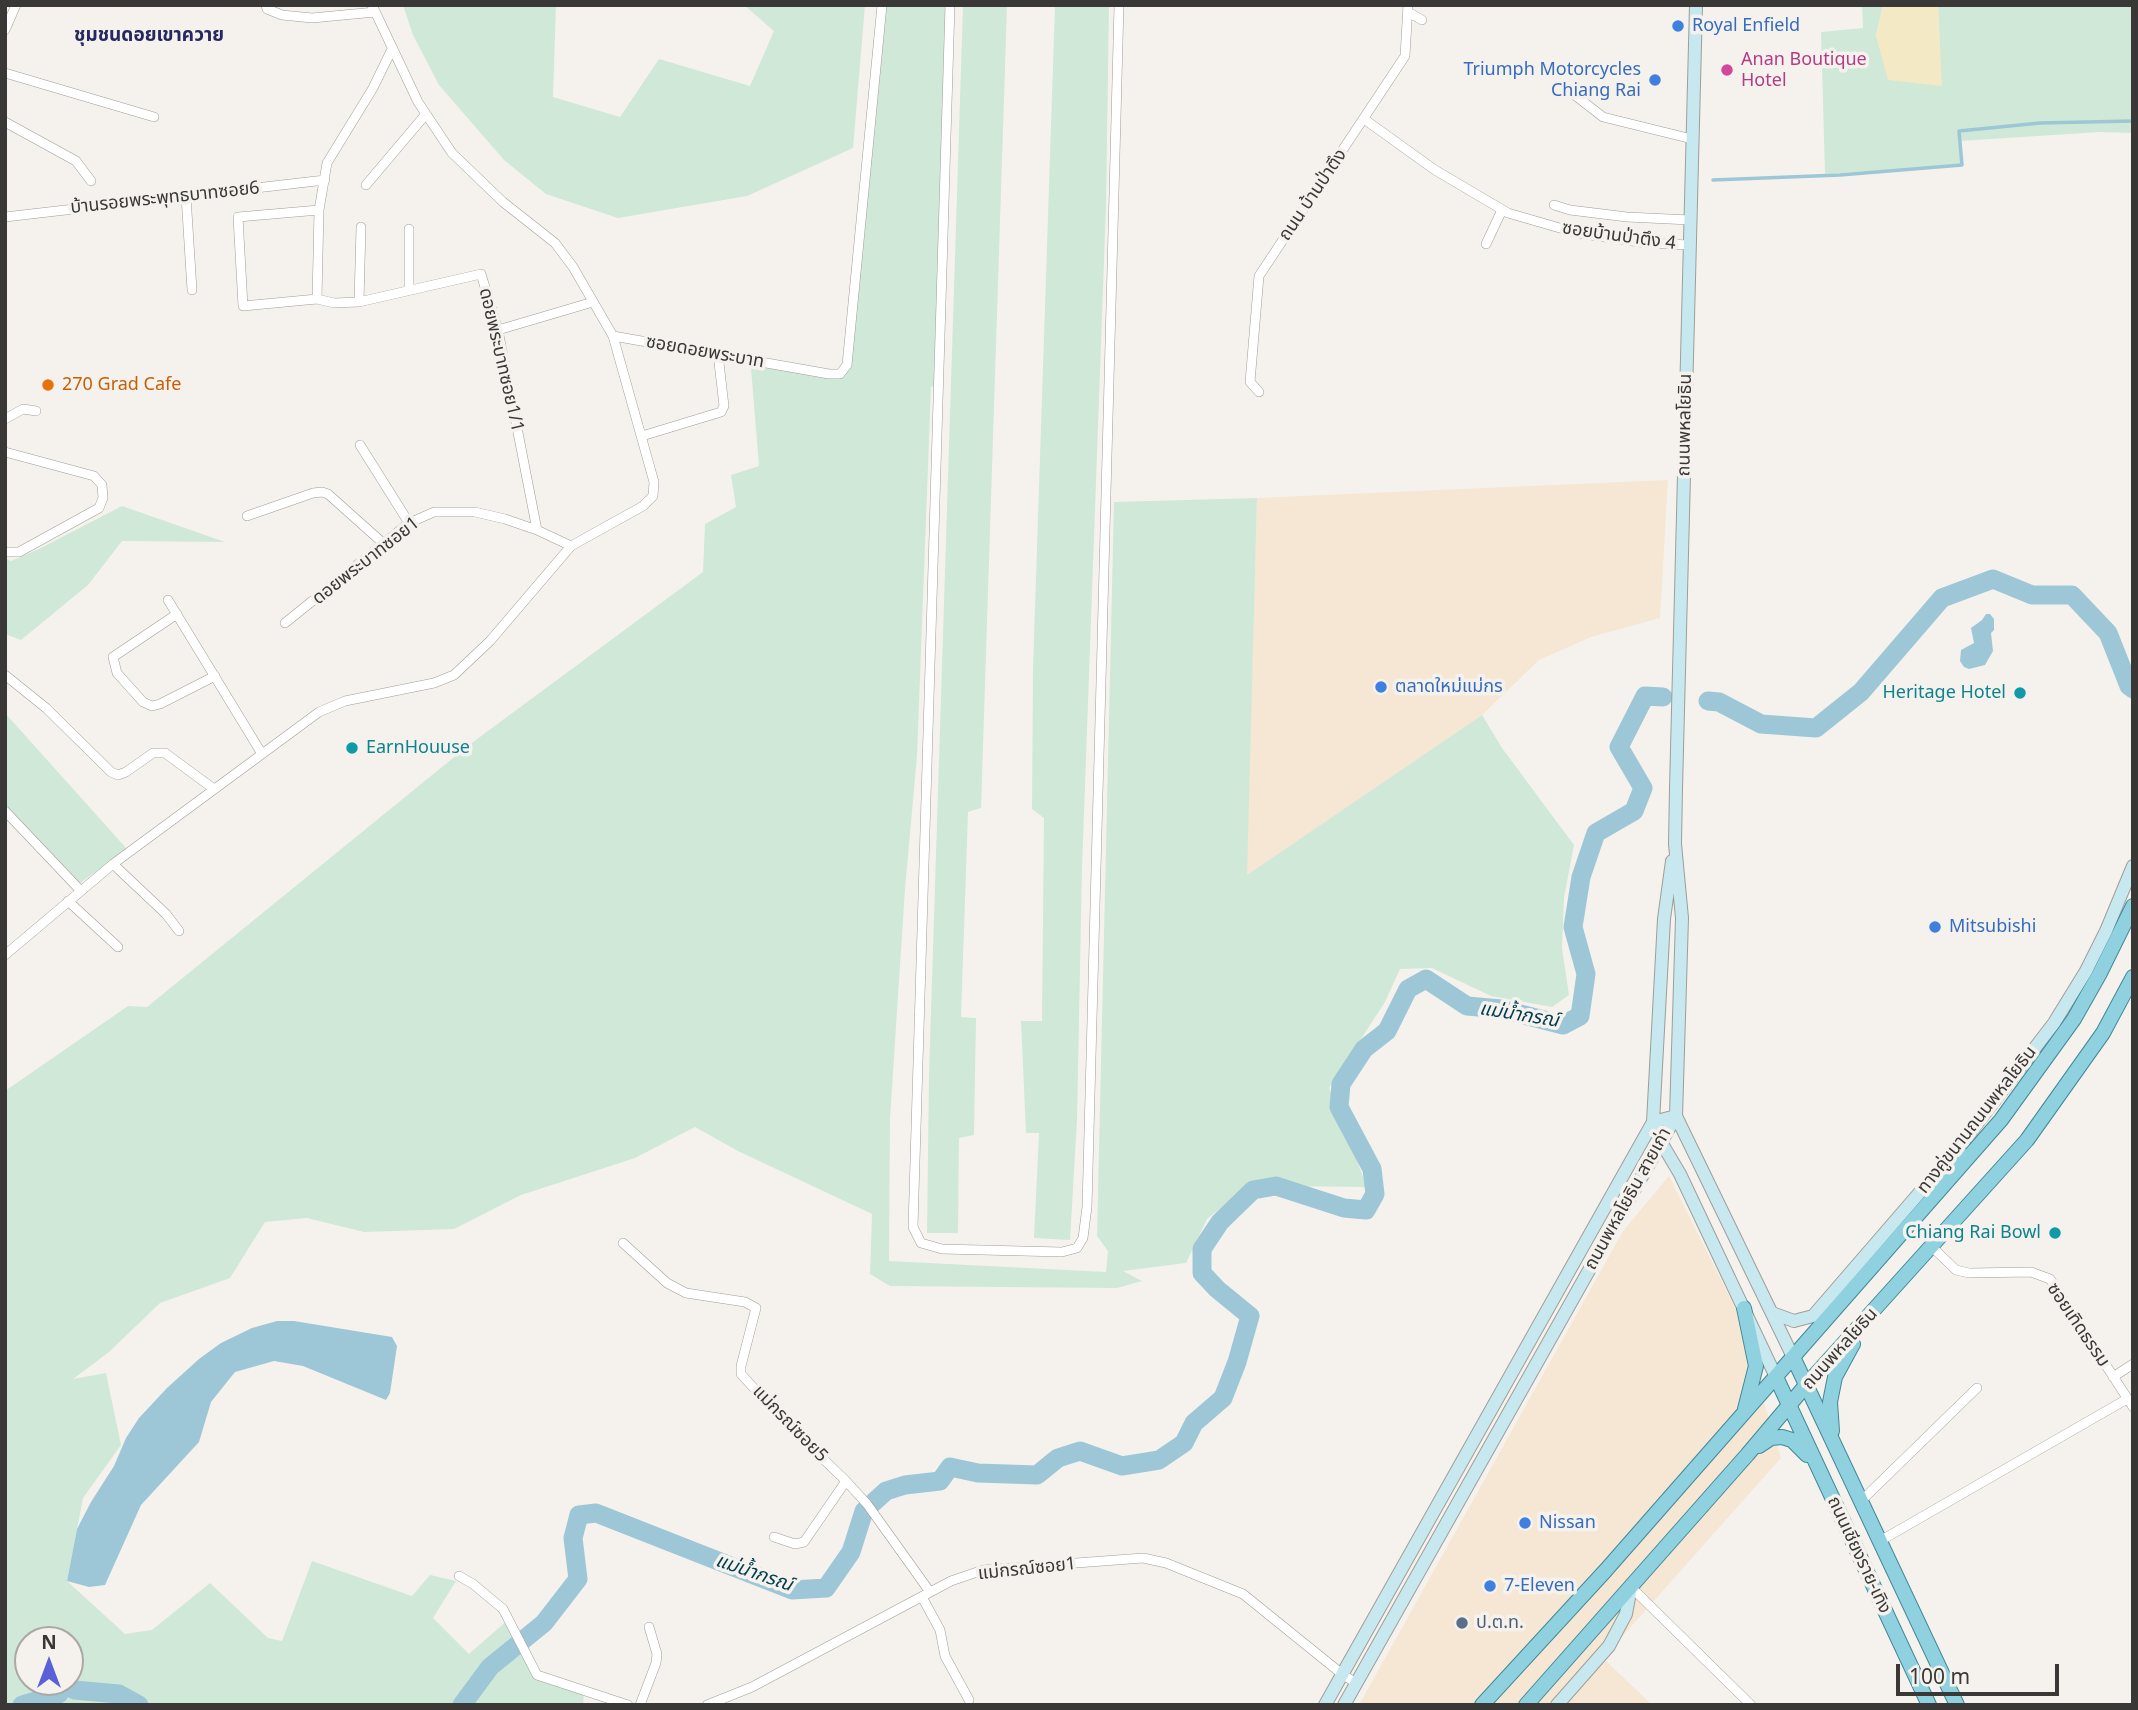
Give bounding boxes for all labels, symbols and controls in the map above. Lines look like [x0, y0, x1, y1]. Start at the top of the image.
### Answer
place label: Royal Enfield [1692, 15, 1800, 37]
marker: Royal Enfield [1670, 18, 1686, 34]
district label: ชุมชนดอยเขาควาย [74, 25, 224, 47]
place label: Anan Boutique Hotel [1741, 49, 1867, 92]
place label: Triumph Motorcycles Chiang Rai [1463, 59, 1641, 102]
marker: Anan Boutique Hotel [1719, 62, 1735, 78]
marker: Triumph Motorcycles Chiang Rai [1647, 72, 1663, 88]
street label: ถนน บ้านป่าตึง [1274, 145, 1352, 245]
street label: บ้านรอยพระพุทธบาทซอย6 [69, 177, 261, 219]
street label: ซอยบ้านป่าตึง 4 [1561, 217, 1677, 255]
street label: ดอยพระบาทซอย1/1 [474, 286, 528, 434]
street label: ซอยดอยพระบาท [644, 331, 766, 373]
street label: ถนนพหลโยธิน [1673, 373, 1697, 477]
place label: 270 Grad Cafe [62, 374, 181, 396]
marker: 270 Grad Cafe [40, 377, 56, 393]
street label: ดอยพระบาทซอย1 [308, 512, 424, 610]
place label: ตลาดใหม่แม่กร [1395, 676, 1503, 698]
marker: ตลาดใหม่แม่กร [1373, 679, 1389, 695]
place label: Heritage Hotel [1882, 682, 2006, 704]
marker: Heritage Hotel [2012, 685, 2028, 701]
place label: EarnHouuse [366, 737, 470, 759]
marker: EarnHouuse [344, 740, 360, 756]
place label: Mitsubishi [1949, 916, 2036, 938]
marker: Mitsubishi [1927, 919, 1943, 935]
water label: แม่น้ำกรณ์ [1478, 998, 1560, 1032]
street label: ทางคู่ขนานถนนพหลโยธิน [1913, 1042, 2041, 1198]
street label: ถนนพหลโยธิน สายเก่า [1580, 1124, 1676, 1274]
place label: Chiang Rai Bowl [1905, 1222, 2041, 1244]
marker: Chiang Rai Bowl [2047, 1225, 2063, 1241]
street label: ซอยเทิดธรรม [2042, 1279, 2114, 1371]
street label: ถนนพหลโยธิน [1798, 1304, 1882, 1394]
street label: แม่กรณ์ซอย5 [748, 1381, 832, 1467]
street label: ถนนเชียงราย-เทิง [1822, 1493, 1896, 1617]
place label: Nissan [1539, 1512, 1596, 1534]
marker: Nissan [1517, 1515, 1533, 1531]
water label: แม่น้ำกรณ์ [713, 1549, 795, 1597]
street label: แม่กรณ์ซอย1 [977, 1553, 1077, 1585]
place label: 7-Eleven [1504, 1575, 1575, 1597]
marker: 7-Eleven [1482, 1578, 1498, 1594]
place label: ป.ต.ท. [1476, 1612, 1524, 1634]
marker: ป.ต.ท. [1454, 1615, 1470, 1631]
north arrow [14, 1626, 84, 1696]
text: N [41, 1629, 57, 1655]
scale bar [1900, 1650, 2063, 1694]
text: 100 m [1909, 1662, 1970, 1690]

